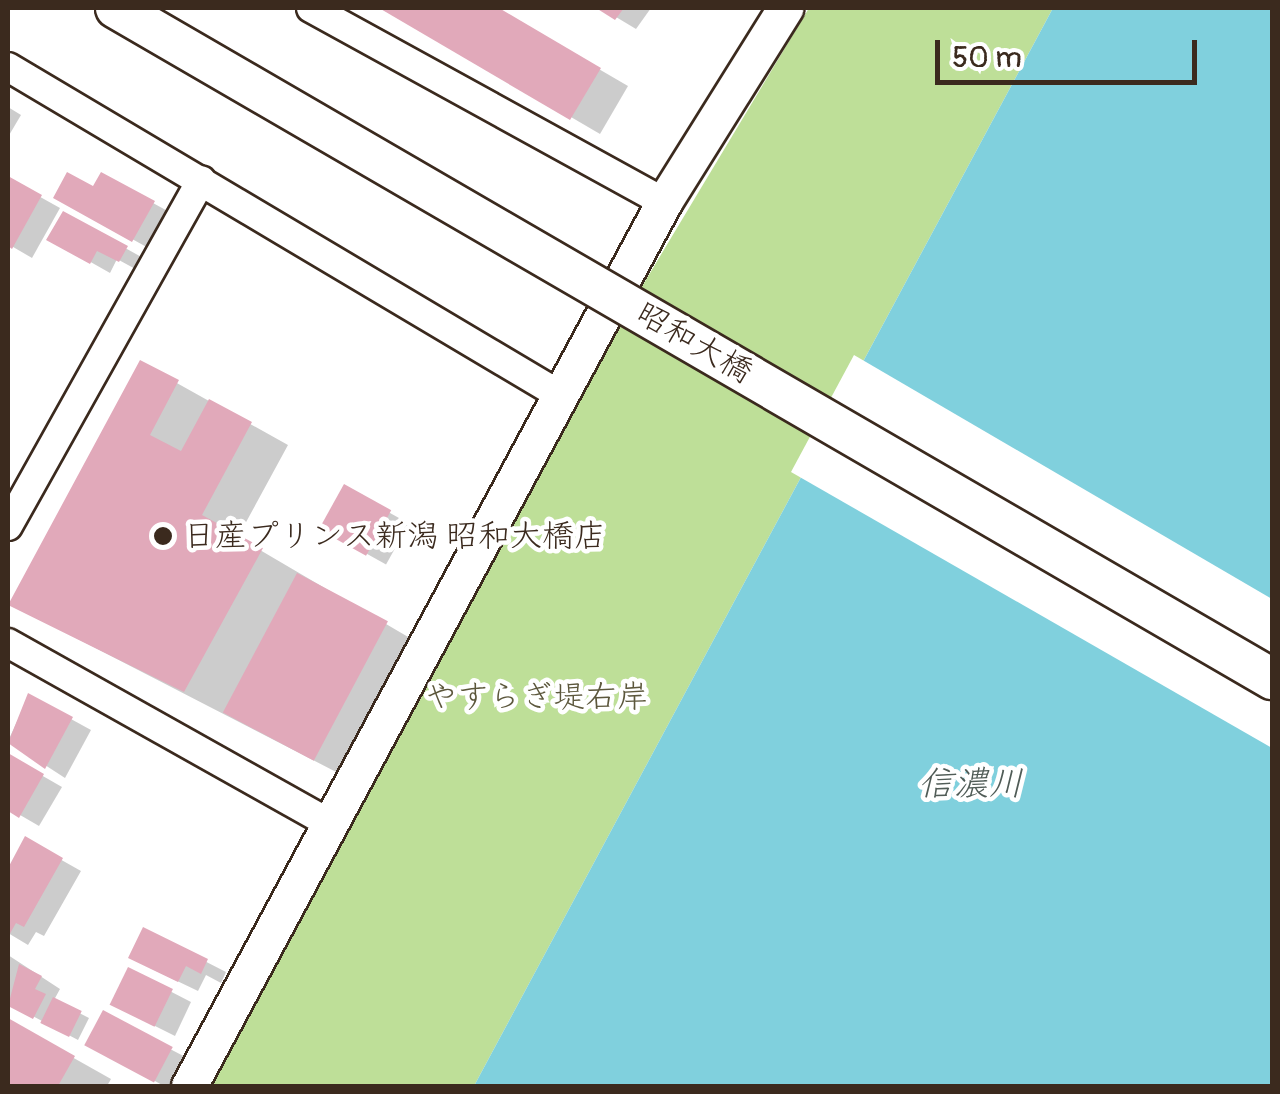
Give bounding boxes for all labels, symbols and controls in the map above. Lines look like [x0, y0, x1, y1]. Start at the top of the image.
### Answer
scale bar [940, 20, 1202, 82]
text: 50 m [952, 39, 1022, 76]
street label: 昭和大橋 [629, 294, 759, 392]
place label: 日産プリンス新潟 昭和大橋店 [183, 517, 606, 555]
marker: 日産プリンス新潟 昭和大橋店 [152, 525, 174, 547]
park label: やすらぎ堤右岸 [425, 678, 649, 716]
water label: 信濃川 [919, 763, 1023, 805]

